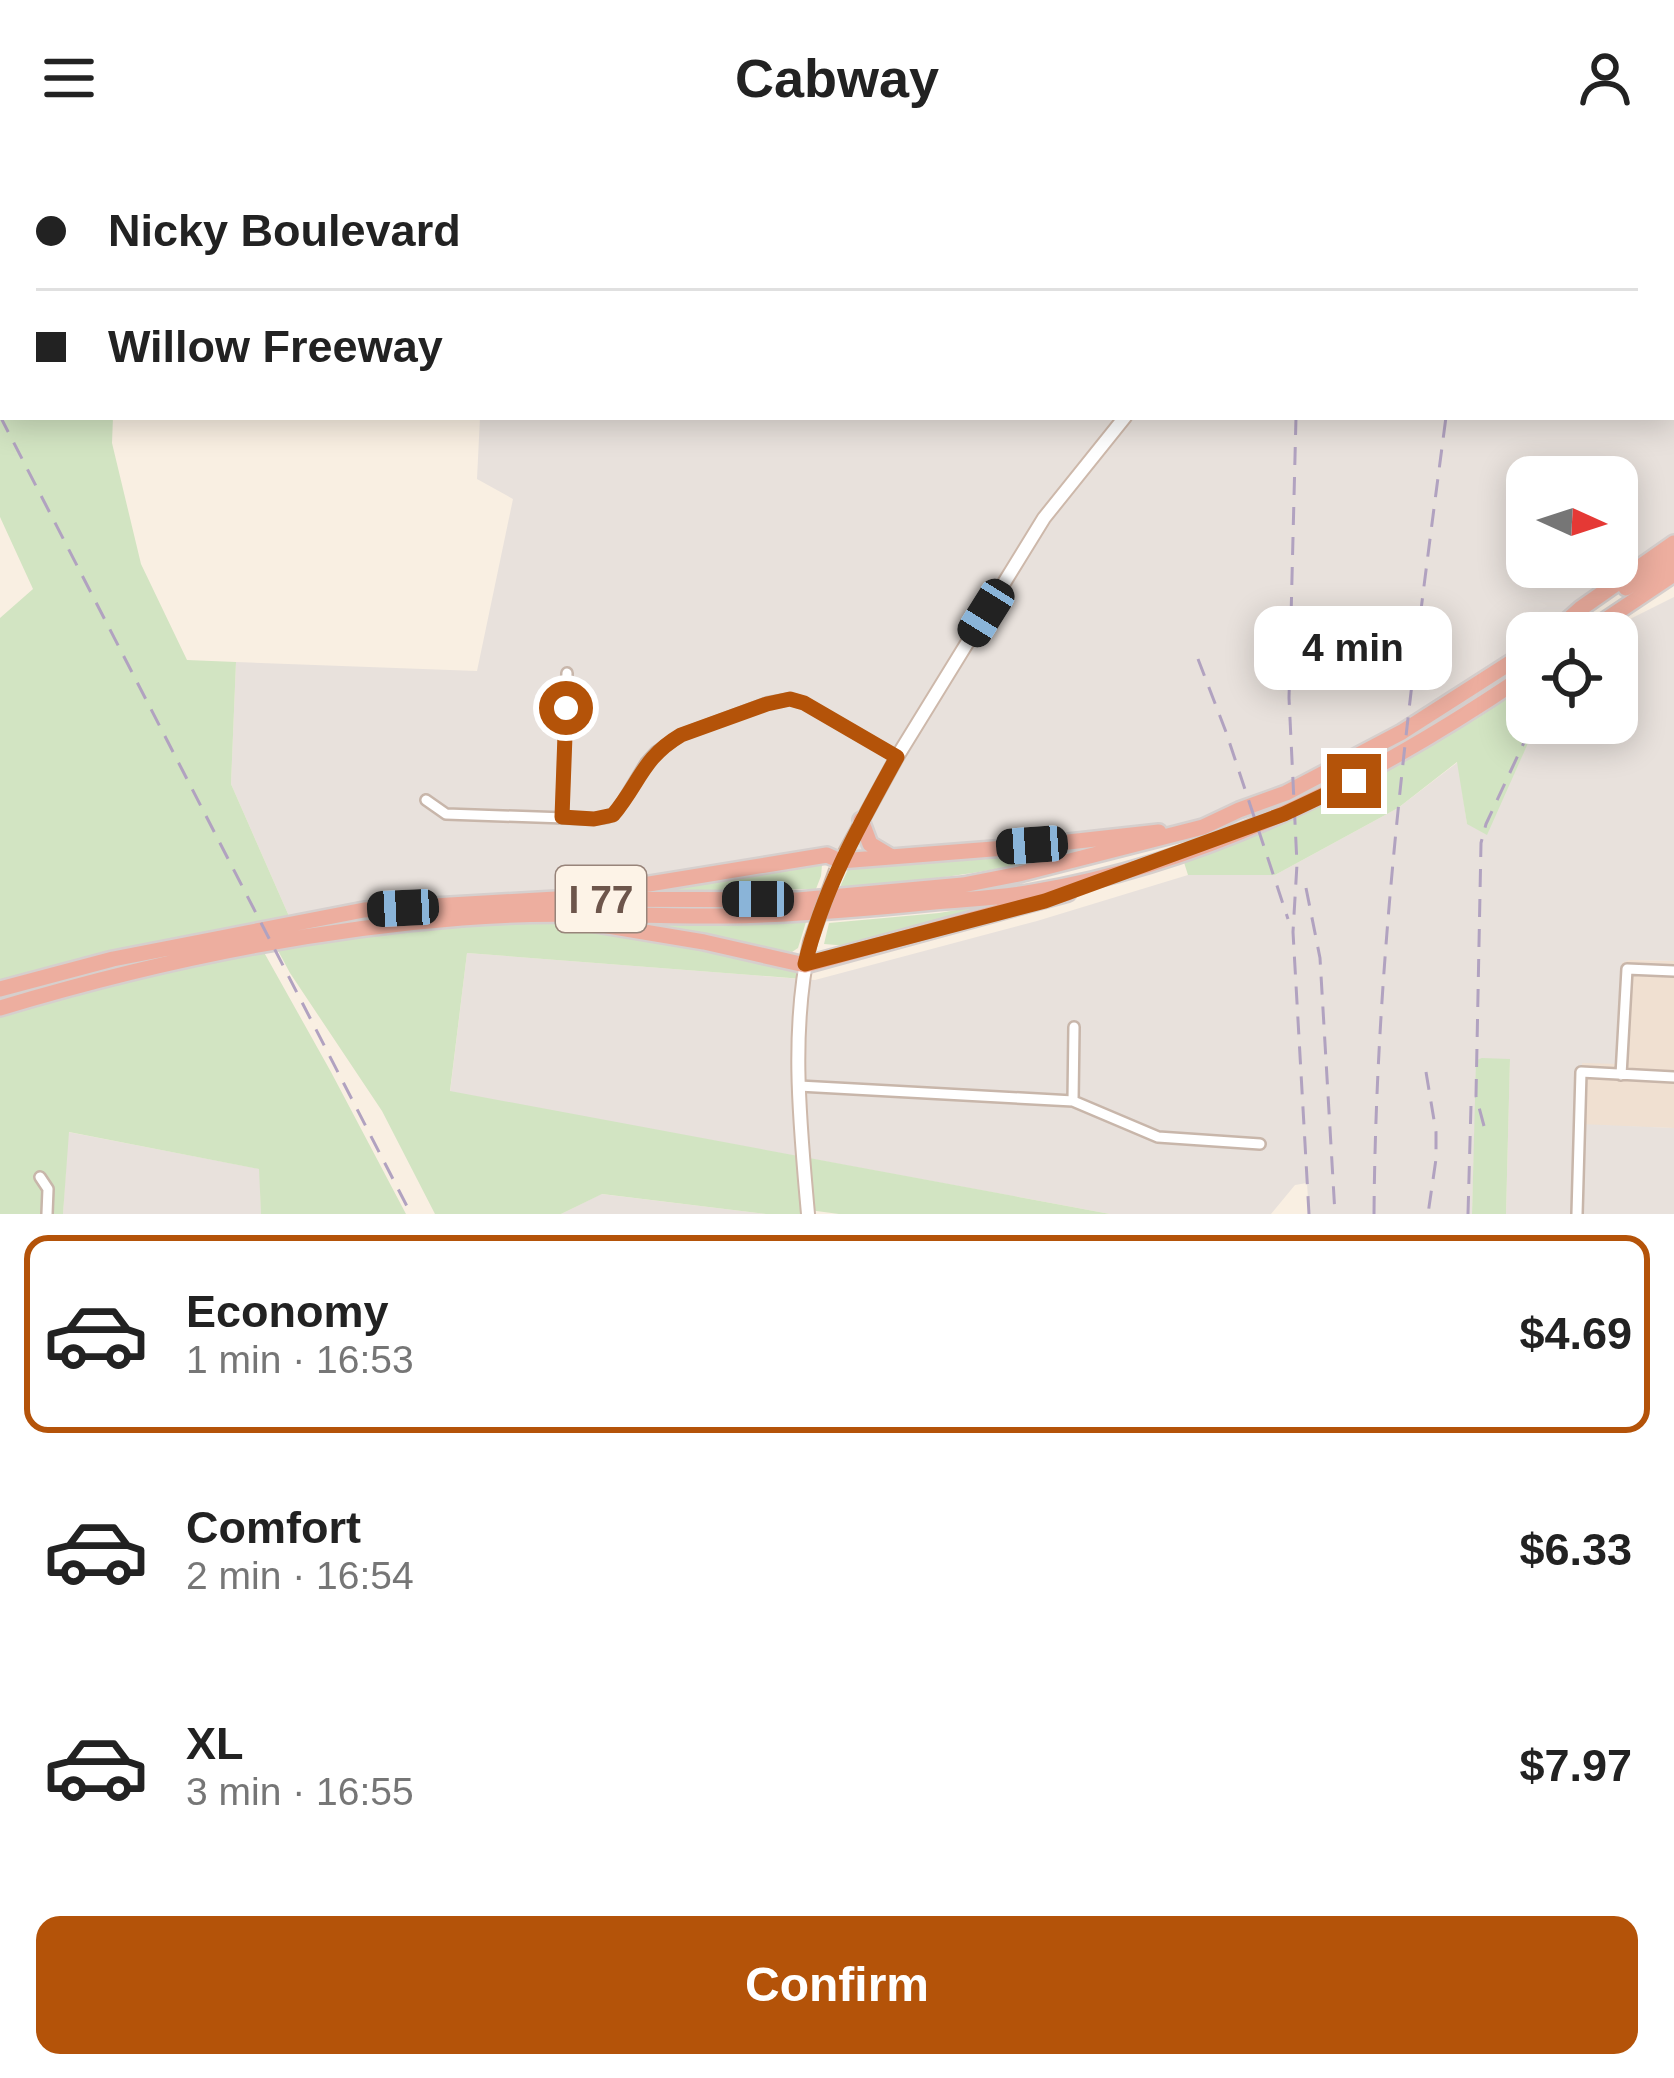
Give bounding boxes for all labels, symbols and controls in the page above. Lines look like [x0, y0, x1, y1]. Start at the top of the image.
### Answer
icon: menu [36, 45, 102, 111]
icon: person [1572, 45, 1638, 111]
text: Cabway [735, 48, 939, 108]
text: Nicky Boulevard [108, 205, 461, 256]
text: Willow Freeway [108, 321, 443, 372]
north arrow [1506, 456, 1638, 588]
map controls [1506, 456, 1638, 744]
car [952, 573, 1020, 653]
callout: 4 min [1255, 607, 1453, 691]
button: locate [1506, 612, 1638, 744]
text: 4 min [1302, 626, 1404, 669]
route start [539, 681, 593, 735]
route end [1327, 754, 1381, 808]
car [995, 825, 1069, 865]
road number: I 77 [556, 866, 646, 932]
car [722, 881, 794, 917]
car [366, 888, 440, 928]
icon: car [42, 1280, 150, 1388]
text: Economy [186, 1286, 389, 1337]
text: $4.69 [1519, 1308, 1632, 1359]
text: 1 min · 16:53 [186, 1338, 414, 1381]
icon: car [42, 1496, 150, 1604]
text: Comfort [186, 1502, 361, 1553]
text: $6.33 [1519, 1524, 1632, 1575]
text: 2 min · 16:54 [186, 1554, 414, 1597]
icon: car [42, 1712, 150, 1820]
text: XL [186, 1718, 244, 1769]
text: $7.97 [1519, 1740, 1632, 1791]
text: 3 min · 16:55 [186, 1770, 414, 1813]
button: Confirm [36, 1916, 1638, 2054]

